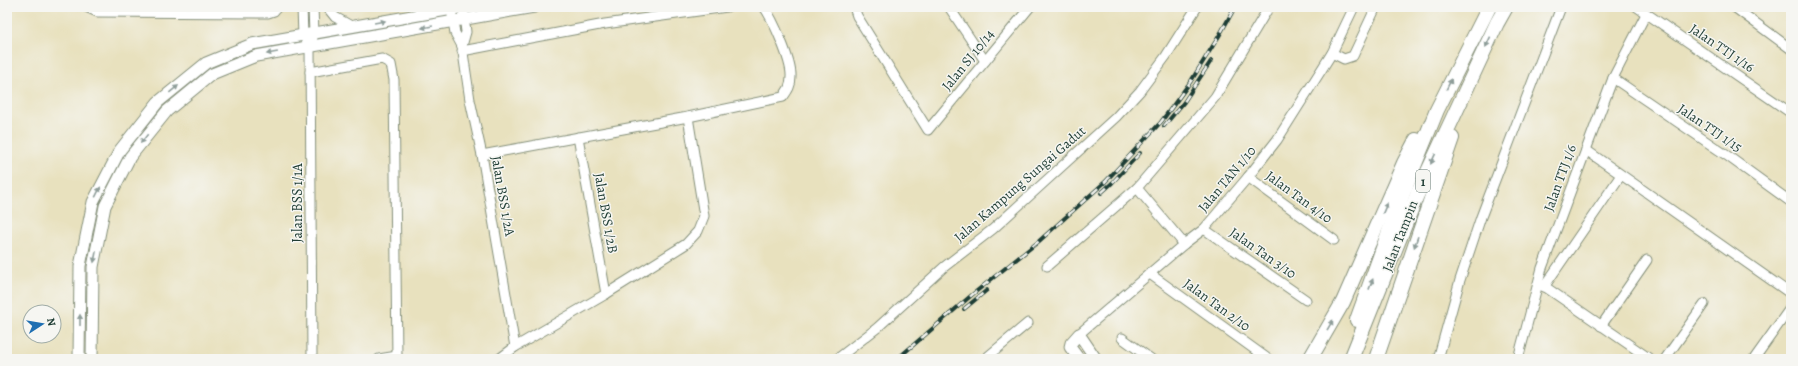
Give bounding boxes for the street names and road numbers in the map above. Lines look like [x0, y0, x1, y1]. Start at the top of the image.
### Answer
street label: Jalan TTJ 1/16 [1686, 19, 1758, 77]
street label: Jalan SJ 10/14 [937, 25, 999, 95]
street label: Jalan TTJ 1/15 [1674, 99, 1746, 157]
street label: Jalan Kampung Sungai Gadut [950, 121, 1090, 246]
street label: Jalan TAN 1/10 [1194, 142, 1260, 216]
street label: Jalan TTJ 1/6 [1539, 142, 1581, 214]
street label: Jalan BSS 1/2A [487, 154, 520, 238]
street label: Jalan BSS 1/1A [288, 162, 307, 243]
street label: Jalan Tan 4/10 [1262, 166, 1336, 228]
road number: 1 [1416, 170, 1430, 192]
street label: Jalan BSS 1/2B [590, 171, 622, 255]
street label: Jalan Tampin [1378, 197, 1422, 275]
street label: Jalan Tan 3/10 [1226, 223, 1300, 283]
street label: Jalan Tan 2/10 [1180, 274, 1254, 336]

